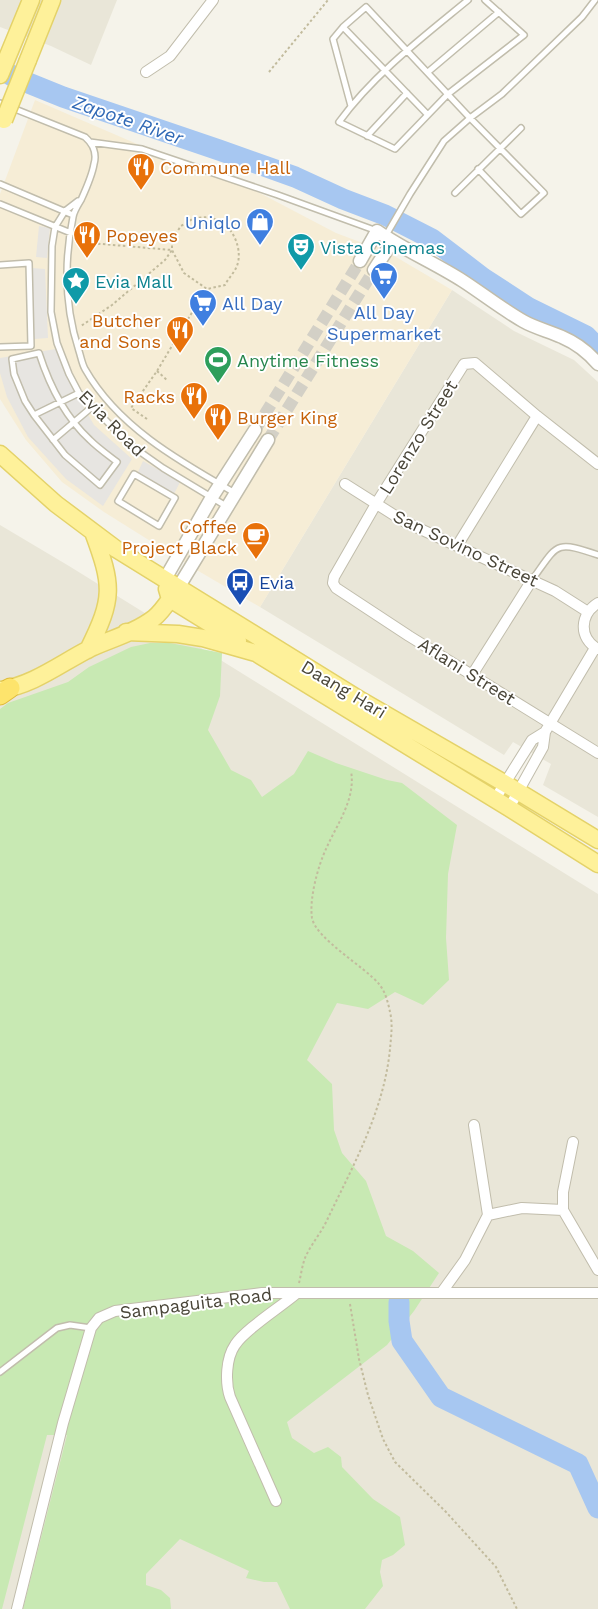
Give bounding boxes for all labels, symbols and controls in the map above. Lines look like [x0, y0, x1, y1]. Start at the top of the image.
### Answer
water label: Zapote River [69, 90, 187, 150]
restaurant icon: Commune Hall [126, 152, 156, 191]
place label: Commune Hall [160, 157, 291, 178]
shop icon: Uniqlo [245, 207, 275, 246]
place label: Uniqlo [185, 212, 241, 233]
restaurant icon: Popeyes [72, 220, 102, 259]
place label: Popeyes [106, 225, 178, 246]
theatre icon: Vista Cinemas [286, 232, 316, 271]
place label: Vista Cinemas [320, 237, 445, 258]
supermarket icon: All Day Supermarket [369, 261, 399, 300]
place icon: Evia Mall [61, 266, 91, 305]
place label: Evia Mall [95, 271, 173, 292]
supermarket icon: All Day [188, 288, 218, 327]
place label: All Day [222, 293, 283, 314]
place label: All Day Supermarket [327, 302, 441, 344]
place label: Butcher and Sons [79, 310, 161, 352]
restaurant icon: Butcher and Sons [165, 315, 195, 354]
sports icon: Anytime Fitness [203, 345, 233, 384]
place label: Anytime Fitness [237, 350, 379, 371]
street label: Lorenzo Street [375, 376, 462, 498]
restaurant icon: Racks [179, 381, 209, 420]
street label: Evia Road [75, 386, 149, 460]
place label: Racks [123, 386, 175, 407]
restaurant icon: Burger King [203, 402, 233, 441]
place label: Burger King [237, 407, 338, 428]
street label: San Sovino Street [390, 505, 542, 591]
place label: Coffee Project Black [121, 516, 237, 558]
cafe icon: Coffee Project Black [241, 521, 271, 560]
bus stop icon: Evia [225, 567, 255, 606]
place label: Evia [259, 572, 294, 593]
street label: Aflani Street [415, 633, 520, 709]
street label: Daang Hari [298, 655, 390, 723]
street label: Sampaguita Road [119, 1283, 273, 1323]

